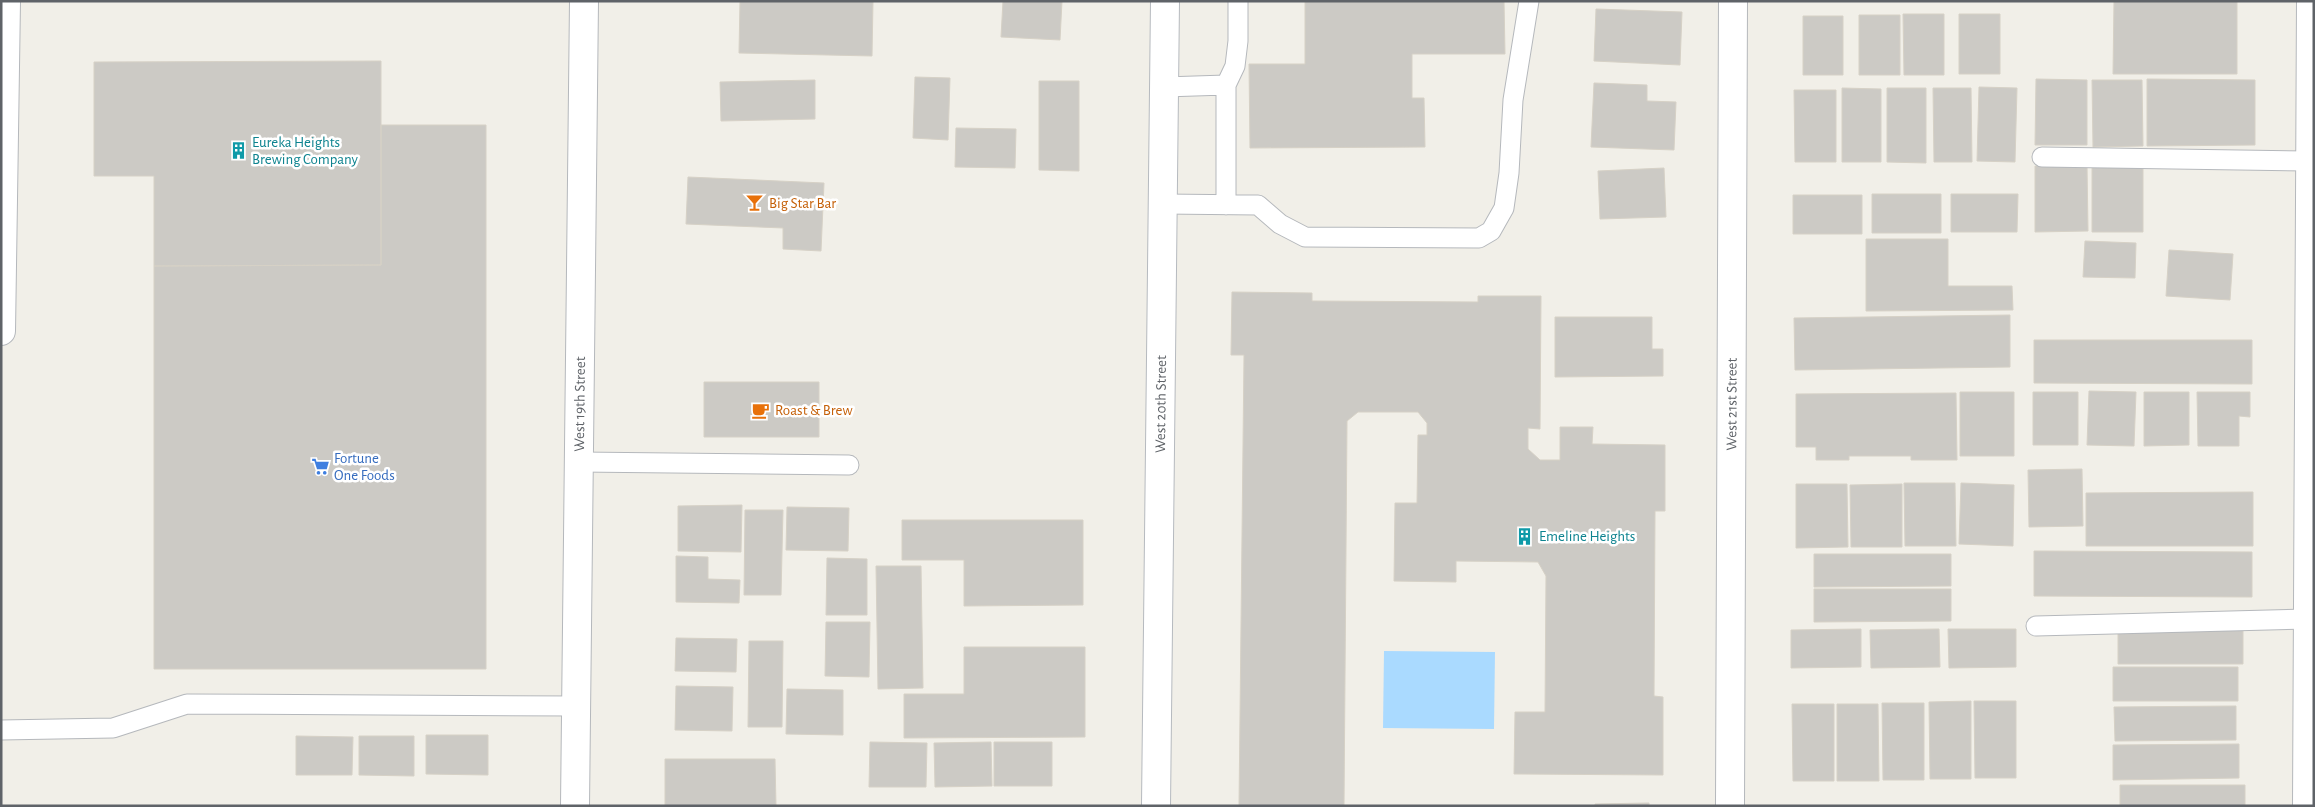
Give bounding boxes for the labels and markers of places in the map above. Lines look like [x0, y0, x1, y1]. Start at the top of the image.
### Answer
place label: Eureka Heights Brewing Company [252, 135, 358, 167]
building icon: Eureka Heights Brewing Company [228, 141, 248, 161]
bar icon: Big Star Bar [745, 193, 765, 213]
place label: Big Star Bar [769, 196, 836, 211]
cafe icon: Roast & Brew [751, 400, 771, 420]
place label: Roast & Brew [775, 403, 853, 418]
place label: Fortune One Foods [334, 451, 395, 483]
supermarket icon: Fortune One Foods [310, 457, 330, 477]
building icon: Emeline Heights [1515, 526, 1535, 546]
place label: Emeline Heights [1539, 529, 1635, 544]

